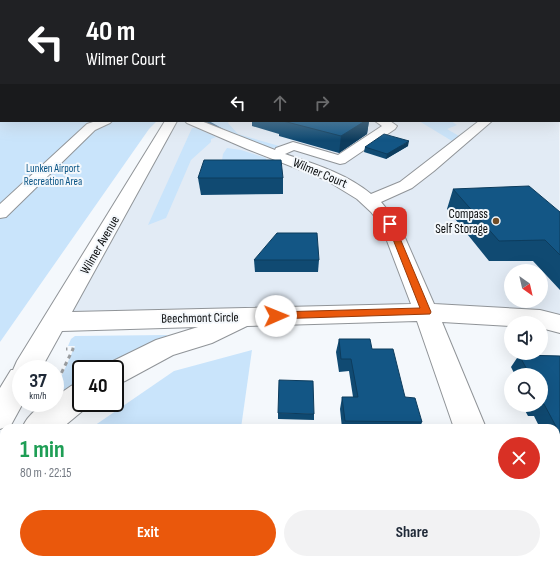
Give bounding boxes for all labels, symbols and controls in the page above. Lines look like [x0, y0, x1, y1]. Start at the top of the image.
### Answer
text: 40 m [86, 15, 135, 48]
icon: left [20, 16, 72, 68]
text: Wilmer Court [86, 49, 166, 70]
icon: left [227, 92, 249, 114]
icon: ahead [269, 92, 291, 114]
icon: right [311, 92, 333, 114]
street label: Wilmer Court [290, 154, 350, 192]
park label: Lunken Airport Recreation Area [24, 162, 82, 188]
place label: Compass Self Storage [435, 206, 488, 237]
pin [373, 207, 407, 241]
street label: Wilmer Avenue [77, 213, 123, 277]
icon: arrive [379, 213, 401, 235]
marker: Compass Self Storage [491, 216, 501, 226]
north arrow [504, 264, 548, 308]
map controls [504, 264, 548, 412]
position arrow [255, 295, 297, 337]
street label: Beechmont Circle [161, 309, 239, 327]
button: sound [504, 316, 548, 360]
speed limit sign: 40 [72, 360, 124, 412]
button: search [504, 368, 548, 412]
text: 37 [29, 369, 47, 393]
text: km/h [29, 390, 47, 402]
text: 1 min [20, 435, 65, 464]
button: close [498, 437, 540, 479]
text: 80 m · 22:15 [20, 465, 72, 481]
button: Exit [20, 510, 276, 556]
button: Share [284, 510, 540, 556]

